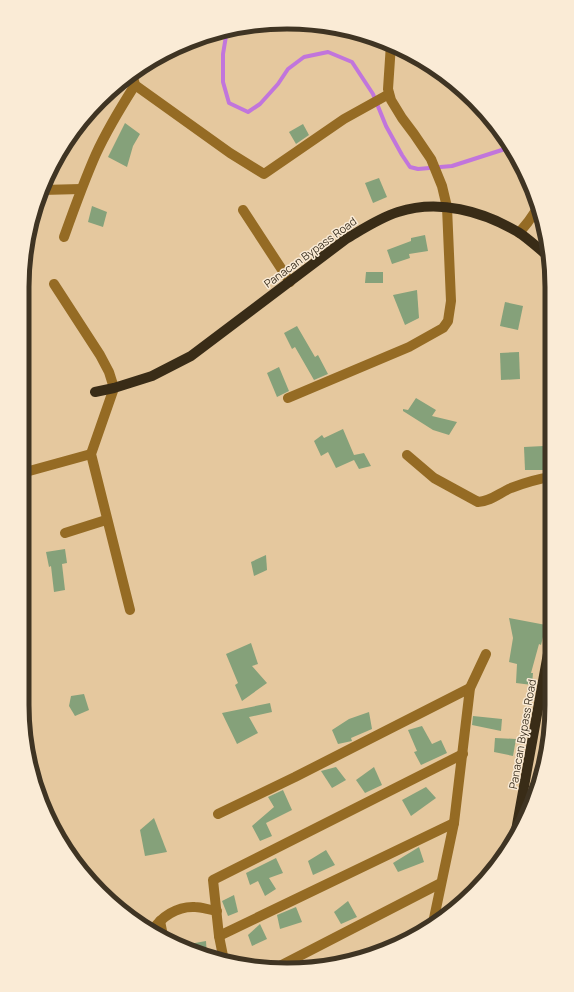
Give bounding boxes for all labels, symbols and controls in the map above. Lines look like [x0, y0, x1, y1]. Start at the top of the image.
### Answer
street label: Panacan Bypass Road [261, 213, 359, 291]
street label: Panacan Bypass Road [505, 678, 539, 790]

